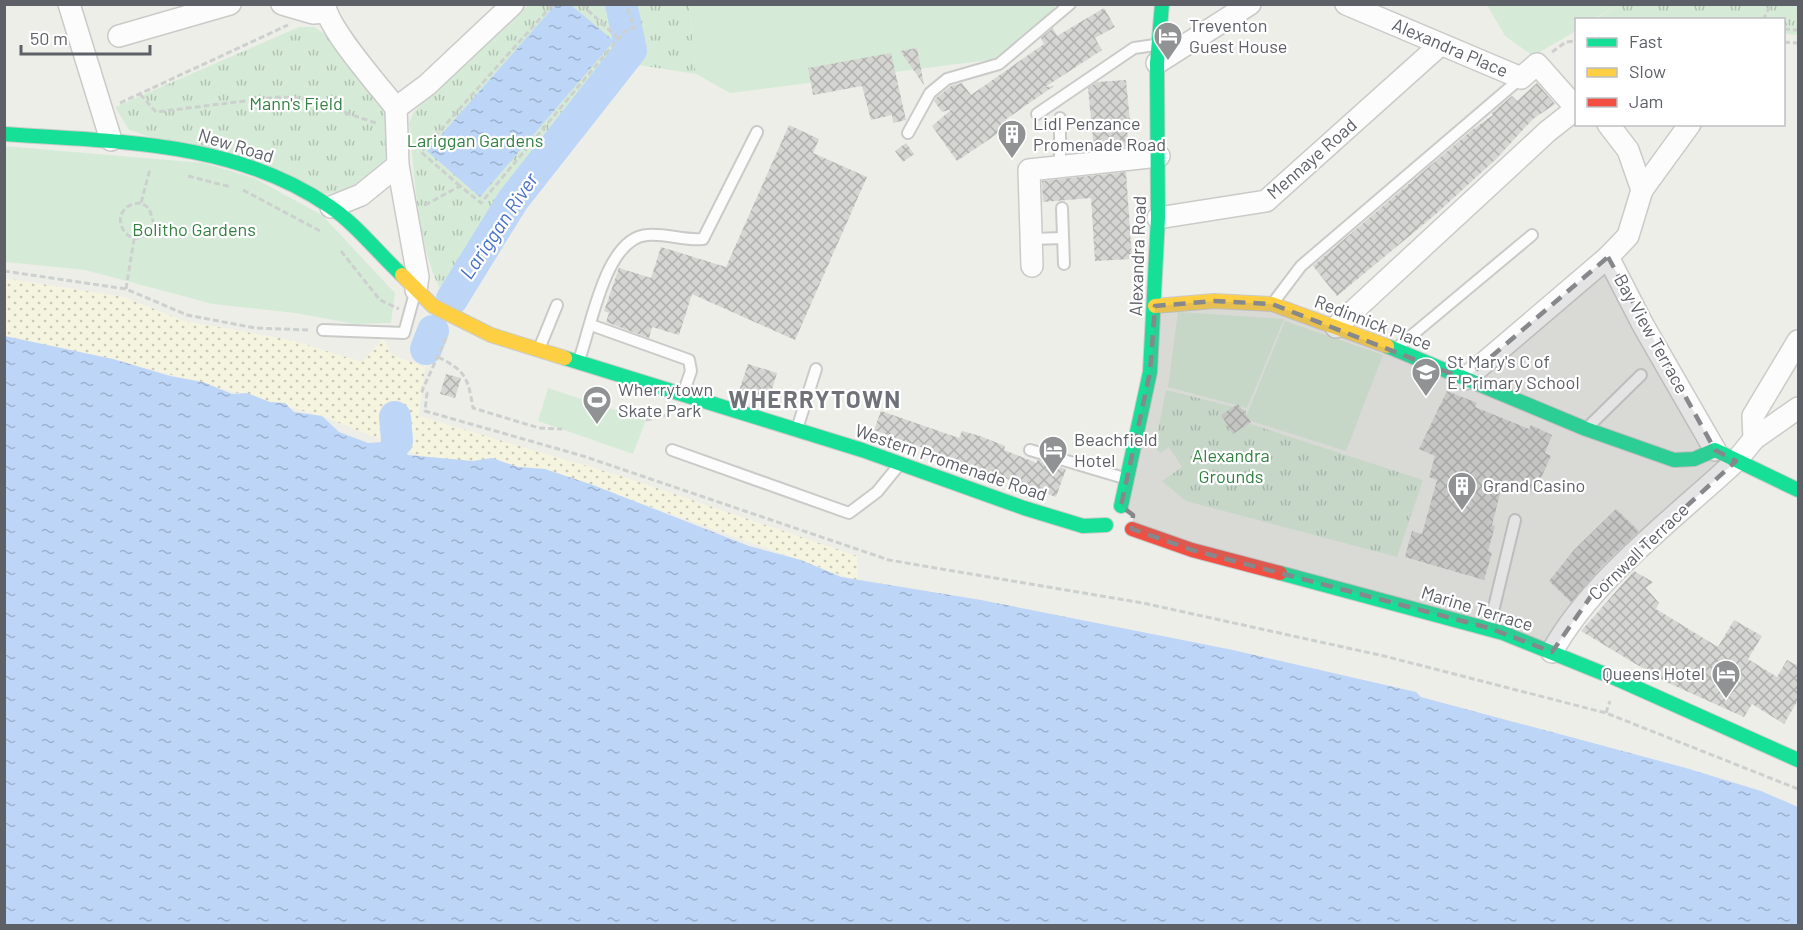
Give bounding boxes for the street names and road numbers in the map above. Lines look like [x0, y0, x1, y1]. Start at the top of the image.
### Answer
street label: Alexandra Place [1389, 13, 1512, 81]
street label: Mennaye Road [1262, 113, 1361, 203]
street label: New Road [196, 123, 277, 167]
street label: Alexandra Road [1124, 195, 1150, 317]
street label: Bay View Terrace [1610, 270, 1694, 397]
street label: Redinnick Place [1312, 290, 1435, 355]
street label: Western Promenade Road [852, 419, 1050, 505]
street label: Cornwall Terrace [1584, 498, 1693, 604]
street label: Marine Terrace [1419, 581, 1536, 635]

